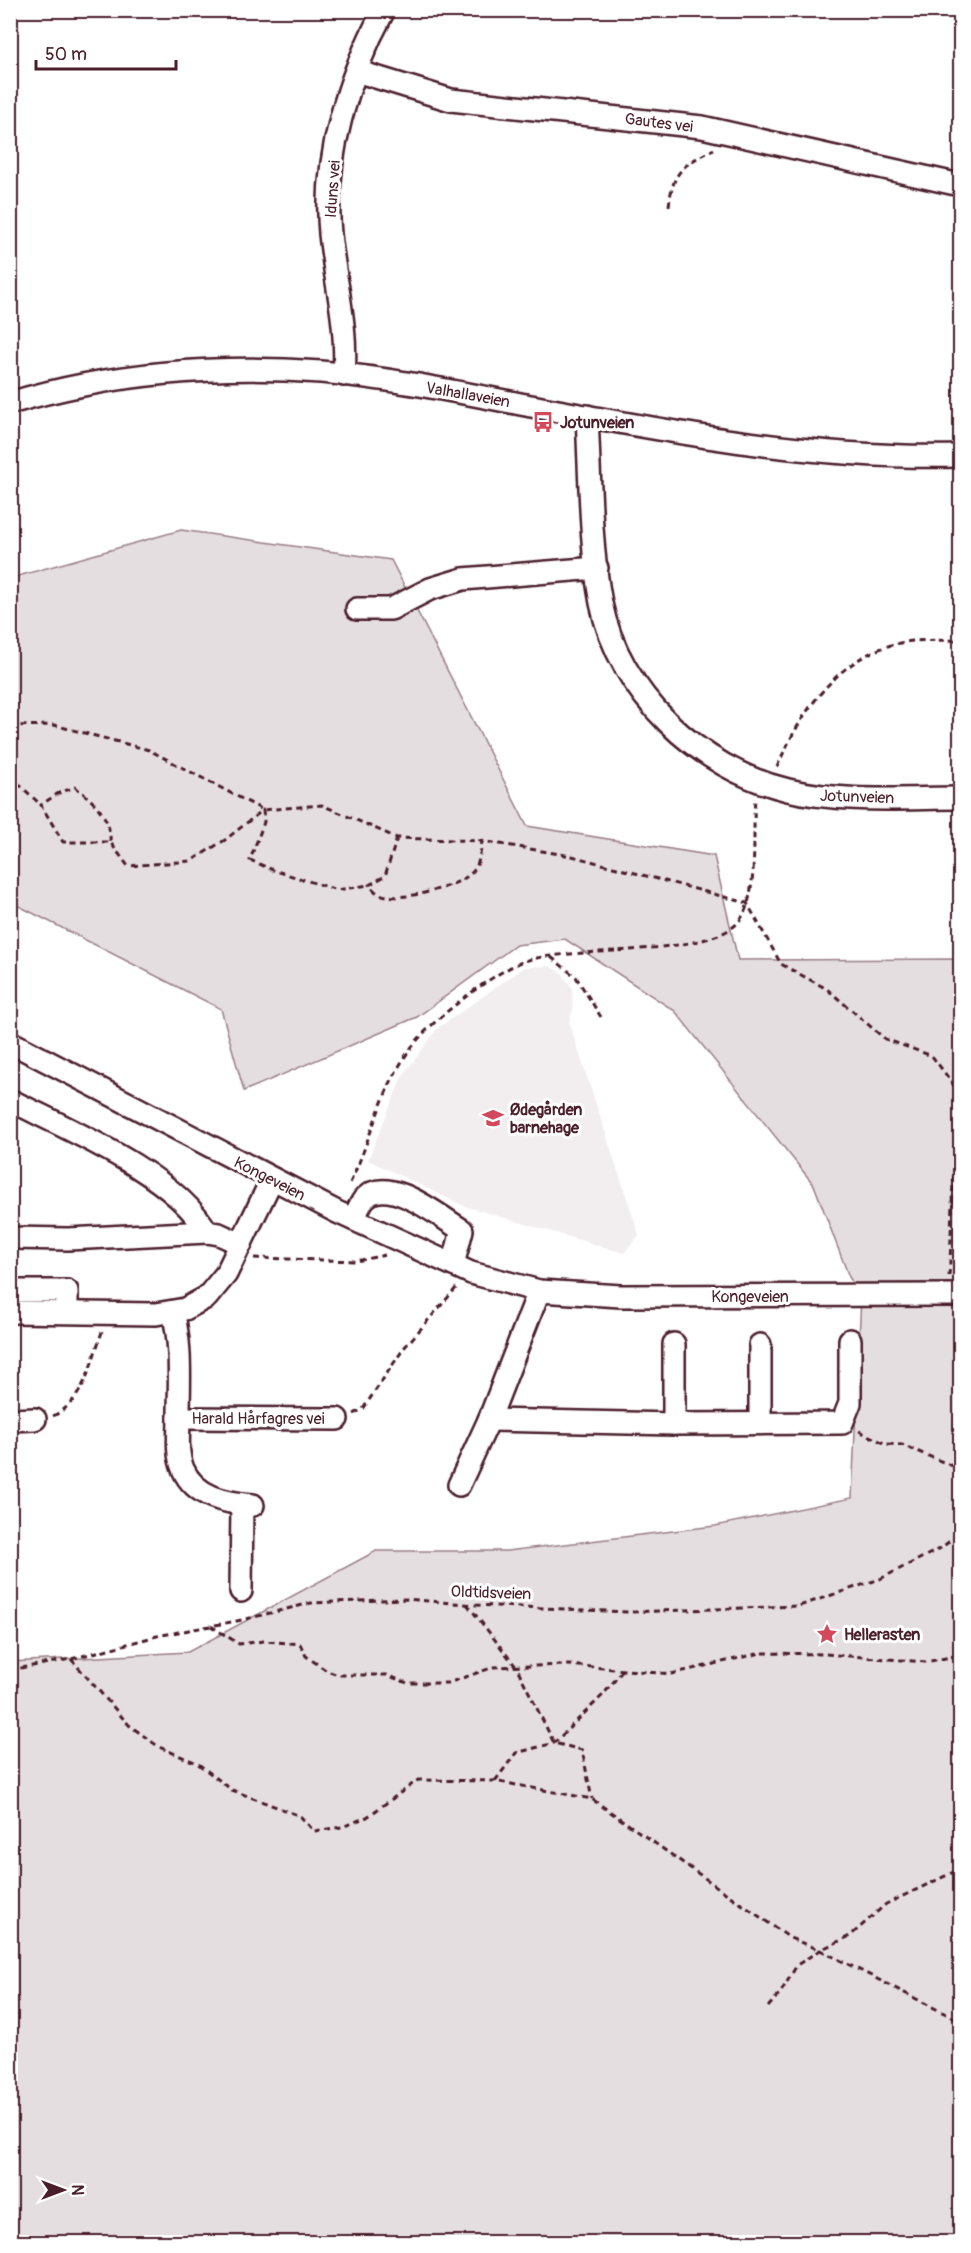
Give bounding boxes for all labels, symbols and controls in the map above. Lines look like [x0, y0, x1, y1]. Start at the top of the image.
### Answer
scale bar [36, 33, 176, 71]
text: 50 m [45, 43, 87, 66]
street label: Gautes vei [624, 109, 694, 137]
street label: Iduns vei [321, 159, 345, 219]
street label: Valhallaveien [424, 378, 512, 412]
bus stop icon: Jotunveien [531, 410, 555, 434]
place label: Jotunveien [560, 413, 634, 433]
street label: Jotunveien [819, 786, 894, 808]
place label: Ødegården barnehage [510, 1100, 582, 1138]
school or university icon: Ødegården barnehage [481, 1106, 505, 1130]
street label: Kongeveien [230, 1152, 309, 1205]
street label: Kongeveien [711, 1287, 789, 1307]
street label: Harald Hårfagres vei [191, 1409, 325, 1429]
street label: Oldtidsveien [450, 1582, 532, 1604]
place icon: Hellerasten [815, 1622, 839, 1646]
place label: Hellerasten [844, 1625, 920, 1645]
north arrow [33, 2160, 93, 2220]
text: N [67, 2185, 87, 2196]

